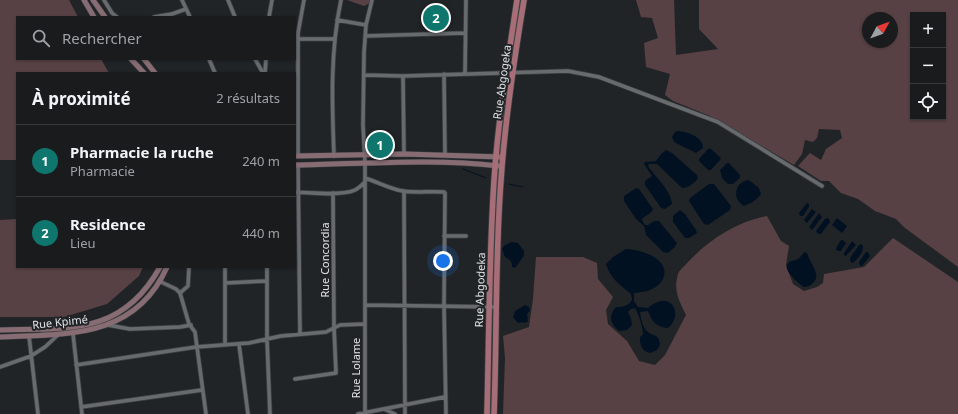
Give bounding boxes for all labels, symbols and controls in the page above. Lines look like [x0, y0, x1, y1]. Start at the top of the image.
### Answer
pin: 2 [423, 3, 449, 33]
north arrow [862, 12, 898, 48]
map controls [910, 12, 946, 120]
button: + [910, 12, 946, 48]
search box [16, 16, 296, 60]
icon: search [30, 27, 52, 49]
text: Rechercher [62, 28, 142, 48]
street label: Rue Abgogeka [489, 44, 514, 120]
button: − [910, 48, 946, 84]
button: locate [910, 84, 946, 120]
text: À proximité [32, 87, 131, 110]
text: 2 résultats [216, 89, 280, 107]
pin: 1 [367, 130, 393, 160]
text: Pharmacie la ruche [70, 142, 214, 162]
text: 1 [41, 152, 49, 170]
text: 240 m [242, 152, 280, 170]
text: Pharmacie [70, 162, 135, 180]
text: Residence [70, 214, 146, 234]
street label: Rue Concordia [317, 222, 332, 298]
text: 2 [41, 224, 49, 242]
text: 440 m [242, 224, 280, 242]
text: Lieu [70, 234, 96, 252]
your location [433, 251, 453, 271]
street label: Rue Abgodeka [471, 252, 488, 328]
street label: Rue Kpimé [32, 311, 88, 332]
street label: Rue Lolame [348, 338, 363, 398]

